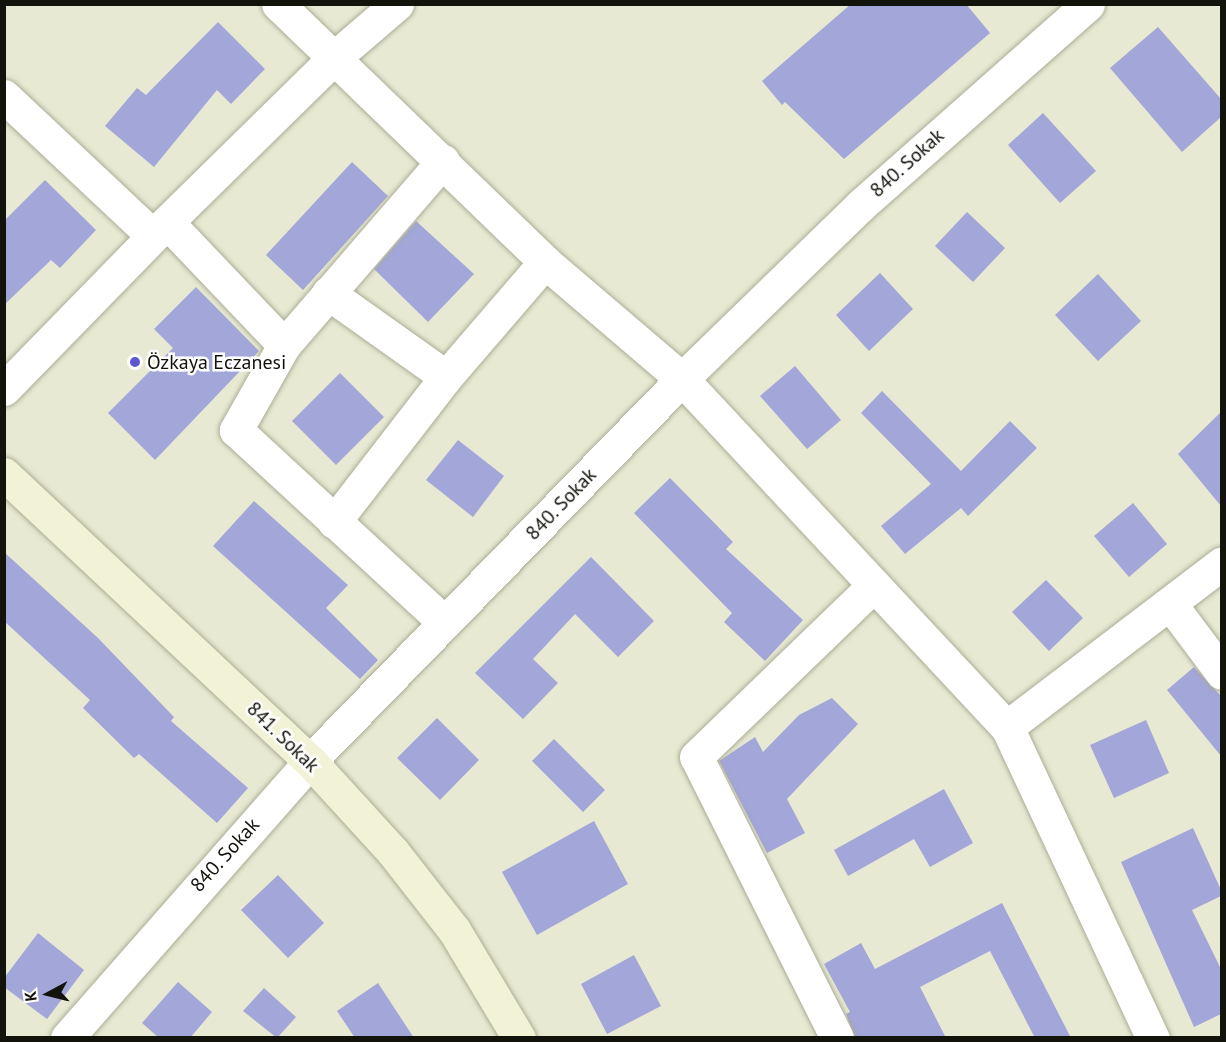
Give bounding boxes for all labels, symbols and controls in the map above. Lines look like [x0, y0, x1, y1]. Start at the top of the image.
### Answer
street label: 840. Sokak [865, 123, 949, 203]
place label: Özkaya Eczanesi [147, 350, 286, 374]
marker: Özkaya Eczanesi [128, 355, 142, 369]
street label: 840. Sokak [520, 462, 602, 546]
street label: 841. Sokak [241, 696, 325, 778]
street label: 840. Sokak [185, 813, 265, 897]
north arrow [18, 964, 78, 1024]
text: K [20, 990, 41, 1002]

